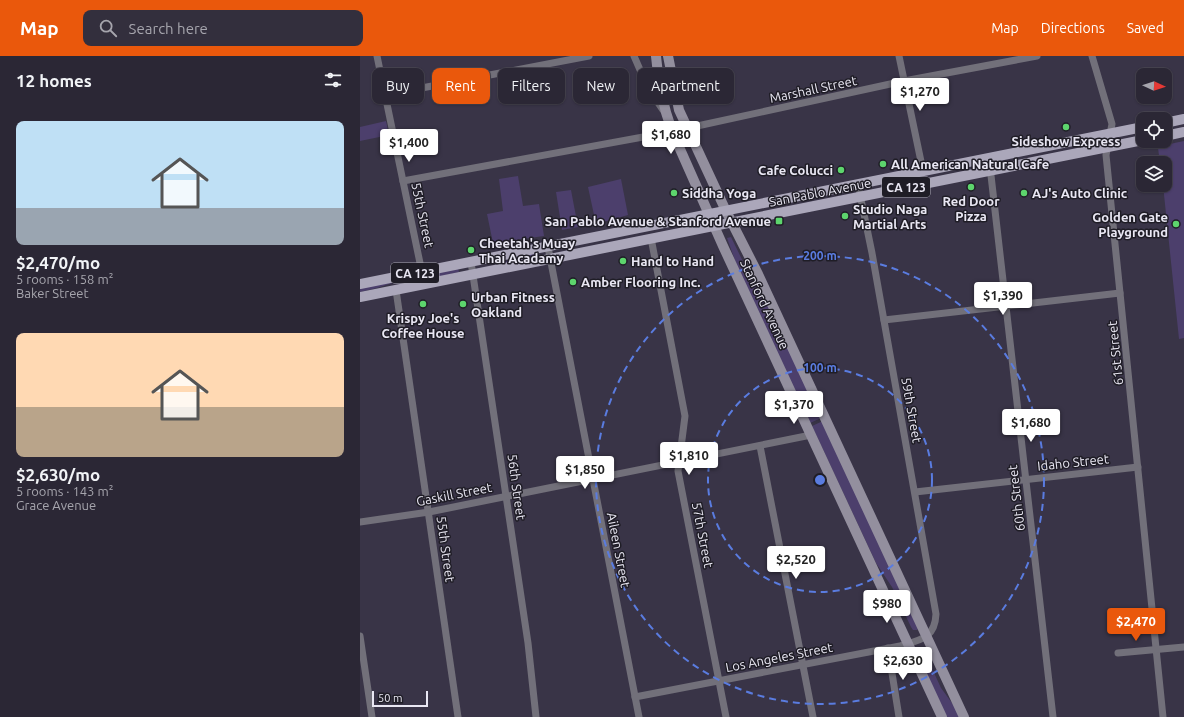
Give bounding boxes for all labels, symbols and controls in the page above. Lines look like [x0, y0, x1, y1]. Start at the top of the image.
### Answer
search box [83, 10, 363, 46]
text: Map [20, 17, 59, 39]
icon: search [97, 17, 119, 39]
text: Search here [129, 20, 208, 37]
text: Map [991, 20, 1019, 36]
text: Directions [1041, 20, 1105, 36]
text: Saved [1127, 20, 1164, 36]
chip: Buy [372, 68, 424, 104]
chip: Rent [432, 68, 490, 104]
chip: Filters [498, 68, 565, 104]
chip: New [573, 68, 629, 104]
chip: Apartment [637, 68, 734, 104]
north arrow [1136, 68, 1172, 104]
map controls [1136, 68, 1172, 192]
icon: filters [322, 69, 344, 91]
text: 12 homes [16, 71, 92, 90]
street label: Marshall Street [768, 73, 858, 105]
pin: $1,270 [887, 78, 953, 112]
text: $1,270 [900, 84, 940, 98]
button: locate [1136, 112, 1172, 148]
pin: $1,680 [638, 121, 704, 155]
marker: Sideshow Express [1061, 122, 1071, 132]
text: $1,680 [651, 127, 691, 141]
pin: $1,400 [376, 129, 442, 163]
place label: Sideshow Express [1012, 134, 1120, 148]
text: $1,400 [389, 135, 429, 149]
icon: home [144, 147, 216, 219]
button: layers [1136, 156, 1172, 192]
place label: All American Natural Cafe [891, 157, 1049, 171]
marker: All American Natural Cafe [878, 159, 888, 169]
place label: Cafe Colucci [758, 163, 833, 177]
marker: Cafe Colucci [836, 165, 846, 175]
street label: San Pablo Avenue [768, 175, 872, 209]
road number: CA 123 [882, 177, 930, 197]
street label: 55th Street [409, 181, 437, 249]
marker: Red Door Pizza [966, 182, 976, 192]
place label: Siddha Yoga [682, 186, 756, 200]
place label: AJ's Auto Clinic [1032, 186, 1128, 200]
marker: Siddha Yoga [669, 188, 679, 198]
marker: AJ's Auto Clinic [1019, 188, 1029, 198]
place label: Red Door Pizza [942, 194, 1000, 223]
place label: Studio Naga Martial Arts [853, 202, 927, 231]
place label: Golden Gate Playground [1092, 210, 1168, 239]
marker: Studio Naga Martial Arts [840, 211, 850, 221]
place label: San Pablo Avenue & Stanford Avenue [545, 214, 771, 228]
marker: San Pablo Avenue & Stanford Avenue [774, 216, 784, 226]
marker: Golden Gate Playground [1171, 219, 1181, 229]
place label: Cheetah's Muay Thai Acadamy [479, 236, 575, 265]
marker: Cheetah's Muay Thai Acadamy [466, 245, 476, 255]
text: 200 m [803, 249, 837, 262]
text: $2,470/mo [16, 253, 100, 272]
place label: Hand to Hand [631, 254, 714, 268]
marker: Hand to Hand [618, 256, 628, 266]
street label: Stanford Avenue [738, 257, 792, 351]
road number: CA 123 [391, 263, 439, 283]
text: 5 rooms · 158 m² [16, 272, 113, 286]
place label: Amber Flooring Inc. [581, 275, 701, 289]
marker: Amber Flooring Inc. [568, 277, 578, 287]
pin: $1,390 [970, 282, 1036, 316]
text: Baker Street [16, 286, 89, 300]
text: $1,390 [983, 288, 1023, 302]
place label: Urban Fitness Oakland [471, 290, 555, 319]
marker: Krispy Joe's Coffee House [418, 299, 428, 309]
marker: Urban Fitness Oakland [458, 299, 468, 309]
place label: Krispy Joe's Coffee House [381, 311, 465, 340]
street label: 61st Street [1105, 320, 1125, 386]
icon: home [144, 359, 216, 431]
text: 100 m [803, 361, 837, 374]
street label: 59th Street [899, 376, 925, 444]
pin: $1,370 [761, 391, 827, 425]
text: $1,370 [774, 397, 814, 411]
pin: $1,680 [998, 409, 1064, 443]
text: $1,680 [1011, 415, 1051, 429]
pin: $1,810 [656, 442, 722, 476]
text: $1,810 [669, 448, 709, 462]
street label: Idaho Street [1037, 451, 1109, 473]
street label: 56th Street [505, 453, 529, 521]
pin: $1,850 [552, 456, 618, 490]
text: $1,850 [565, 462, 605, 476]
street label: 60th Street [1005, 464, 1027, 532]
text: $2,630/mo [16, 465, 100, 484]
centre of rings [813, 473, 827, 487]
street label: Gaskill Street [415, 480, 493, 508]
text: 5 rooms · 143 m² [16, 484, 113, 498]
text: Grace Avenue [16, 498, 96, 512]
street label: 57th Street [690, 501, 716, 569]
street label: Aileen Street [605, 511, 633, 589]
street label: 55th Street [434, 515, 458, 583]
pin: $2,520 [763, 546, 829, 580]
text: $2,520 [776, 552, 816, 566]
pin: $980 [863, 590, 911, 624]
text: $980 [872, 596, 902, 610]
pin: $2,470 [1103, 608, 1169, 642]
text: $2,470 [1116, 614, 1156, 628]
street label: Los Angeles Street [724, 640, 834, 674]
pin: $2,630 [870, 647, 936, 681]
text: $2,630 [883, 653, 923, 667]
scale bar [372, 689, 428, 708]
text: 50 m [378, 692, 402, 704]

